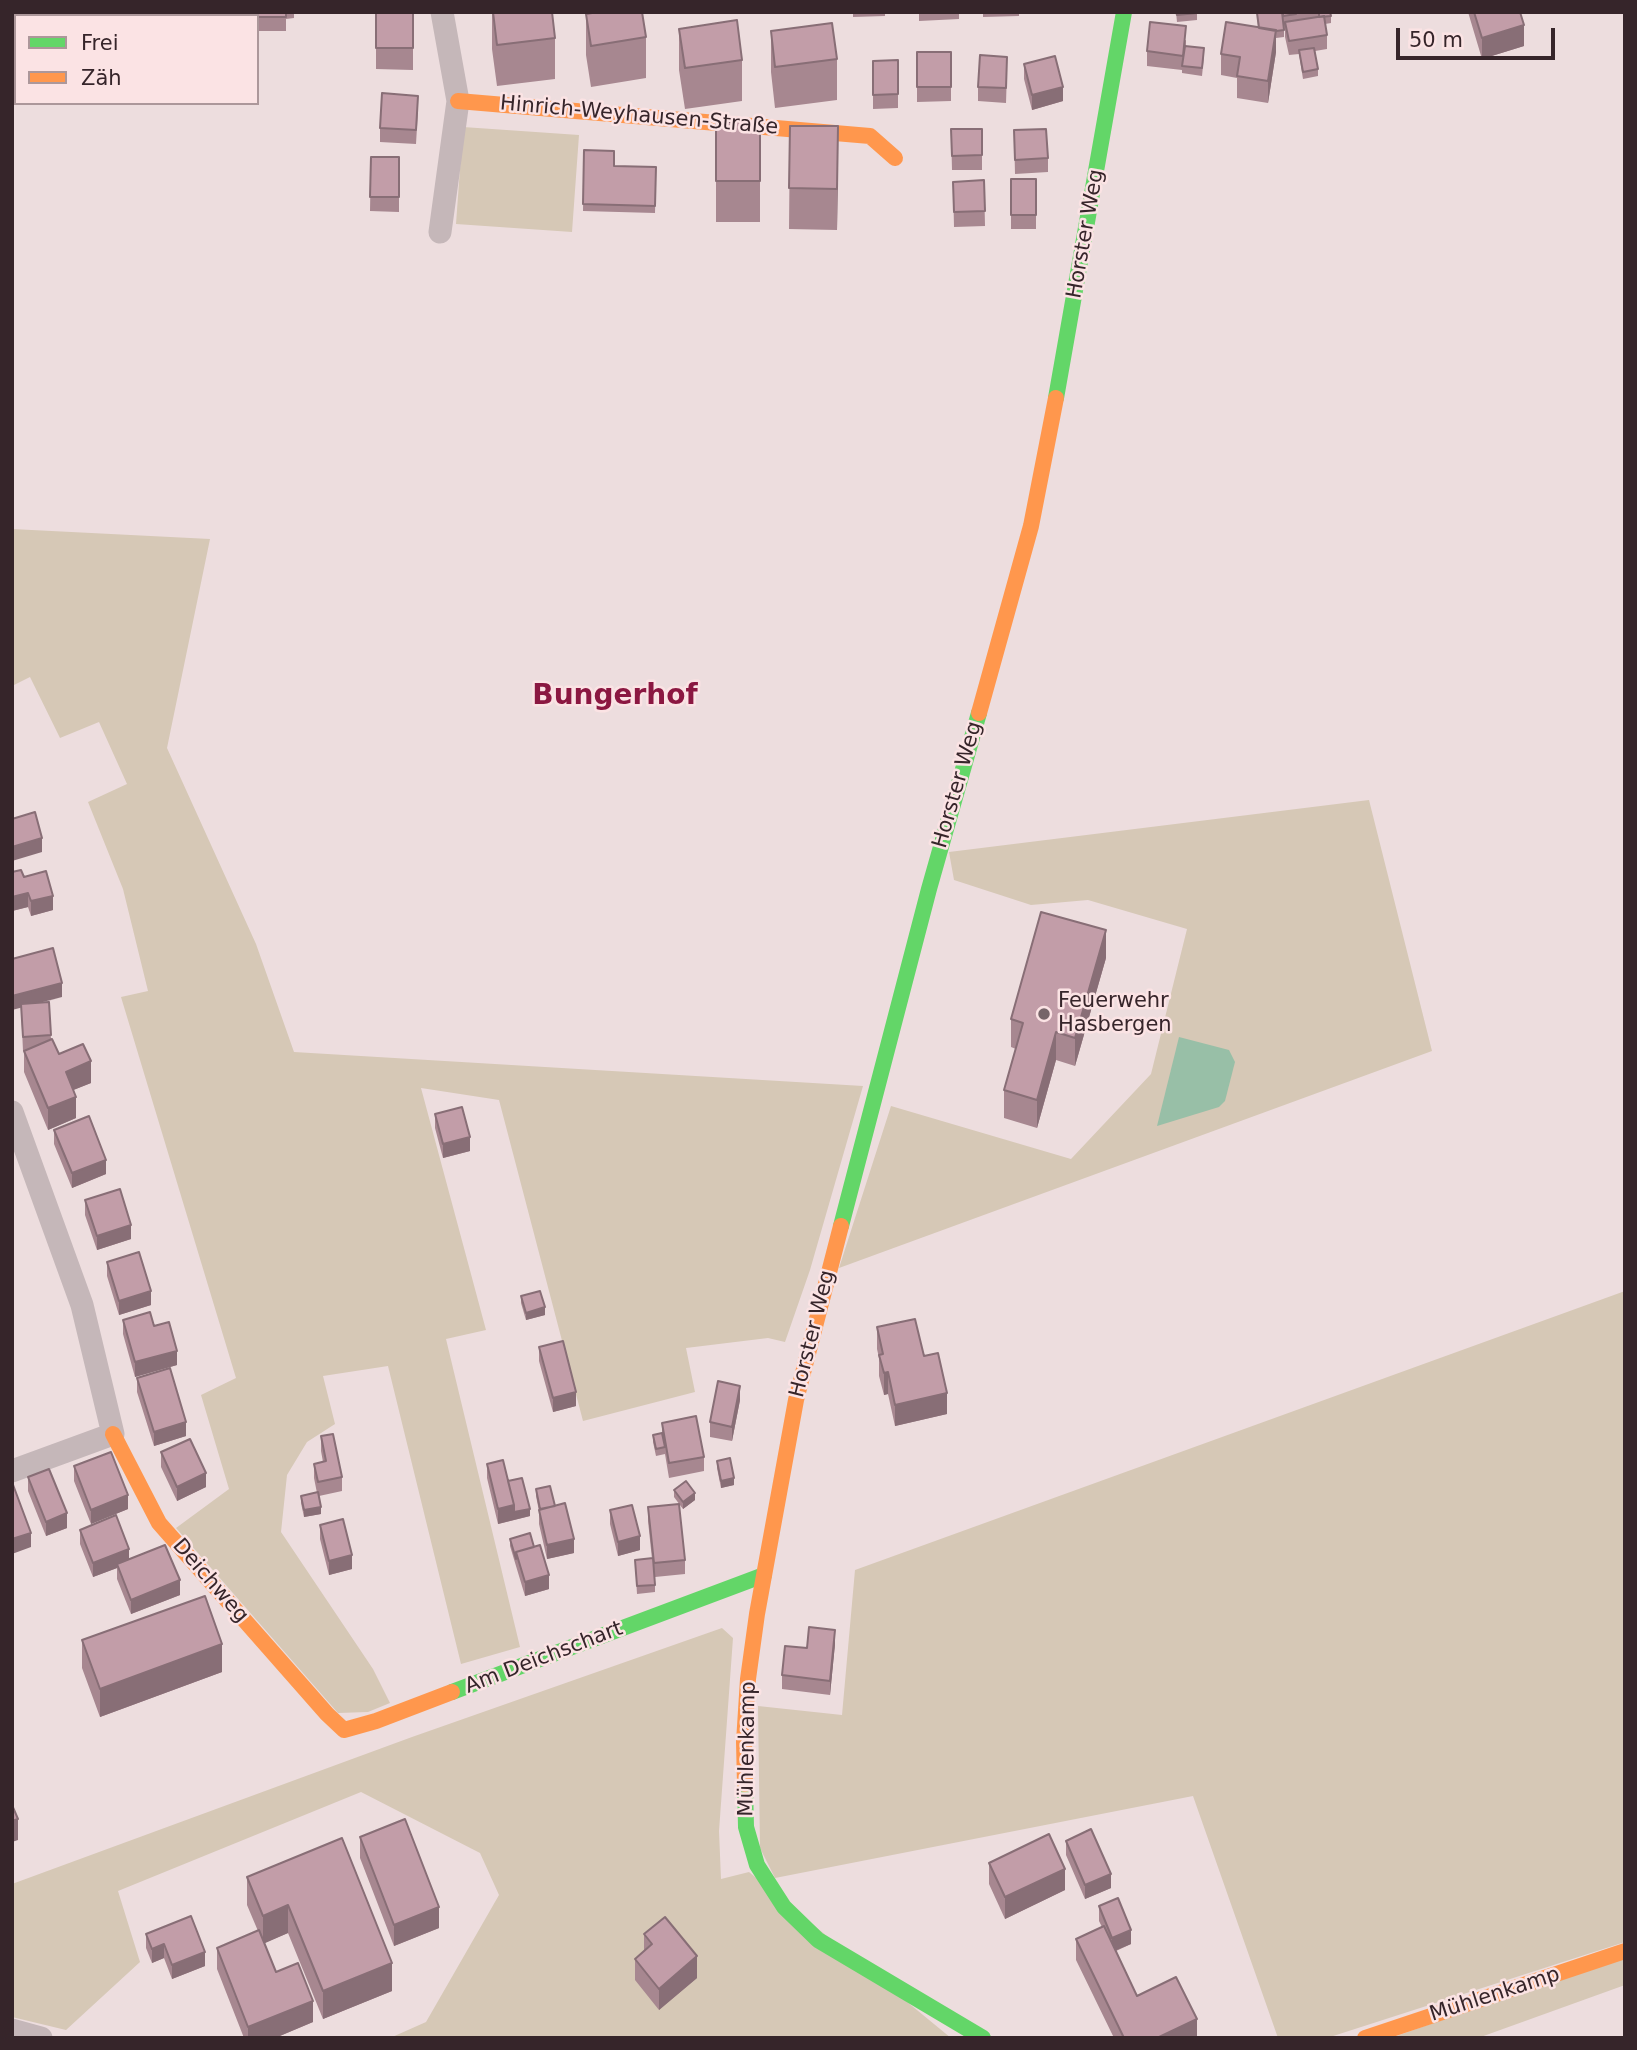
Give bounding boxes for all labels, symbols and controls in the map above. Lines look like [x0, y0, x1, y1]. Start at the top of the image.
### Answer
legend [14, 14, 259, 105]
scale bar [1399, 14, 1558, 58]
text: 50 m [1409, 28, 1463, 52]
text: Frei [81, 31, 118, 55]
text: Zäh [81, 66, 122, 90]
street label: Hinrich-Weyhausen-Straße [499, 91, 779, 141]
street label: Horster Weg [1062, 168, 1110, 300]
district label: Bungerhof [532, 680, 698, 714]
street label: Horster Weg [928, 719, 988, 851]
place label: Feuerwehr Hasbergen [1058, 989, 1172, 1039]
marker: Feuerwehr Hasbergen [1036, 1006, 1052, 1022]
street label: Horster Weg [785, 1268, 841, 1400]
street label: Deichweg [167, 1534, 253, 1628]
street label: Am Deichschart [462, 1616, 626, 1700]
street label: Mühlenkamp [734, 1681, 762, 1817]
street label: Mühlenkamp [1427, 1962, 1563, 2028]

